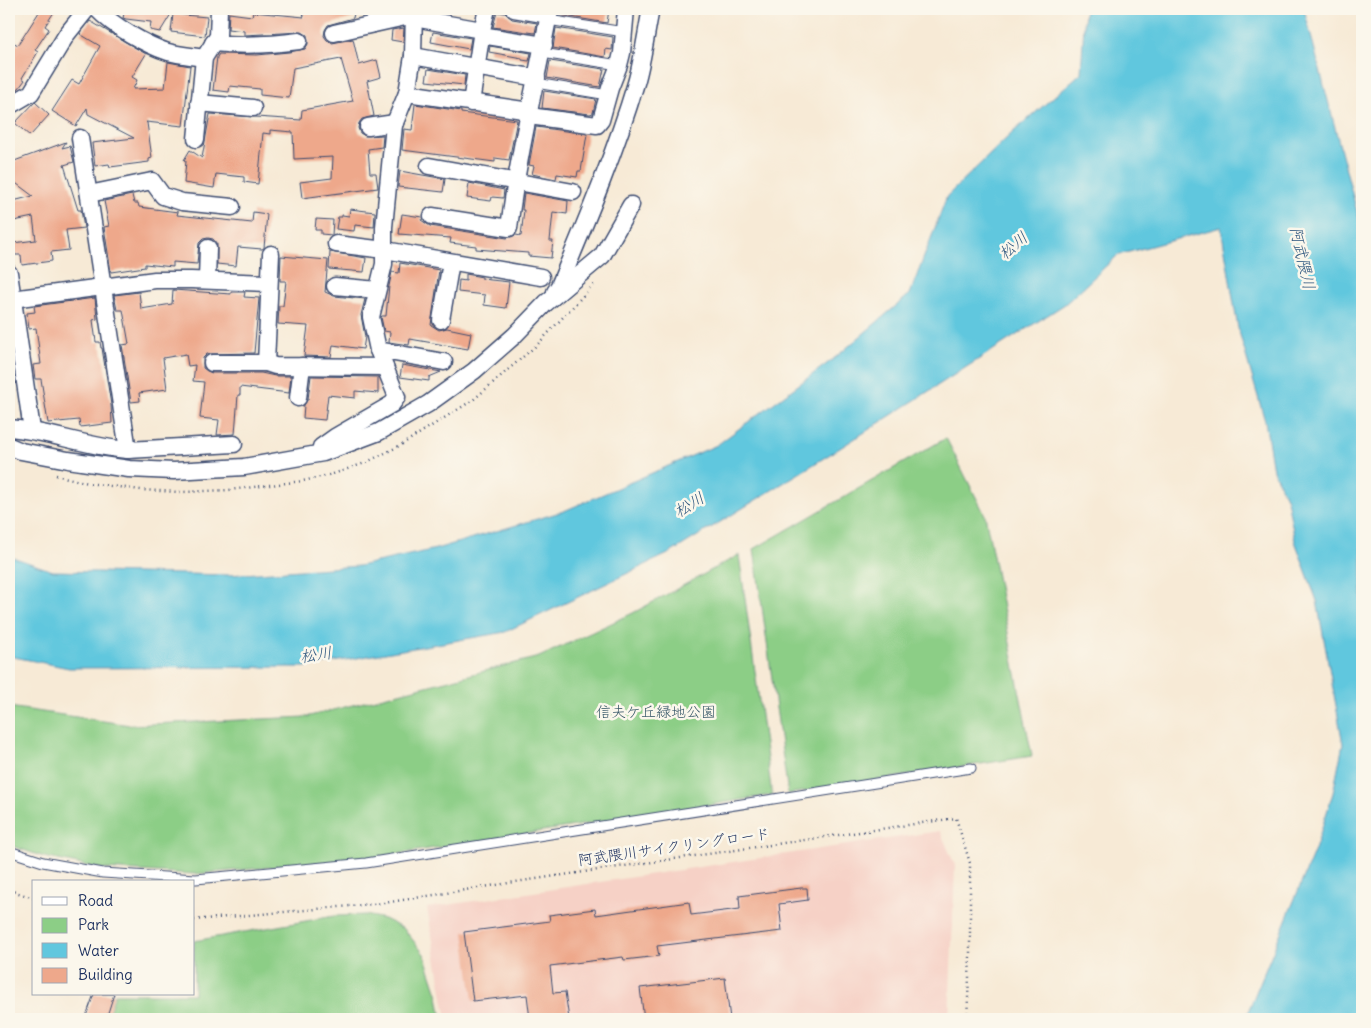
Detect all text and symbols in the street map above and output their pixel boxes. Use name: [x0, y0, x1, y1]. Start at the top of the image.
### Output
water label: 阿武隈川: [1286, 225, 1320, 291]
water label: 松川: [994, 227, 1032, 263]
water label: 松川: [670, 487, 708, 521]
water label: 松川: [299, 642, 333, 666]
park label: 信夫ケ丘緑地公園: [596, 702, 716, 721]
street label: 阿武隈川サイクリングロード: [577, 824, 771, 869]
legend: [32, 880, 195, 996]
text: Road: [78, 891, 113, 910]
text: Park: [78, 915, 109, 934]
text: Water: [78, 941, 119, 960]
text: Building: [78, 965, 133, 984]

